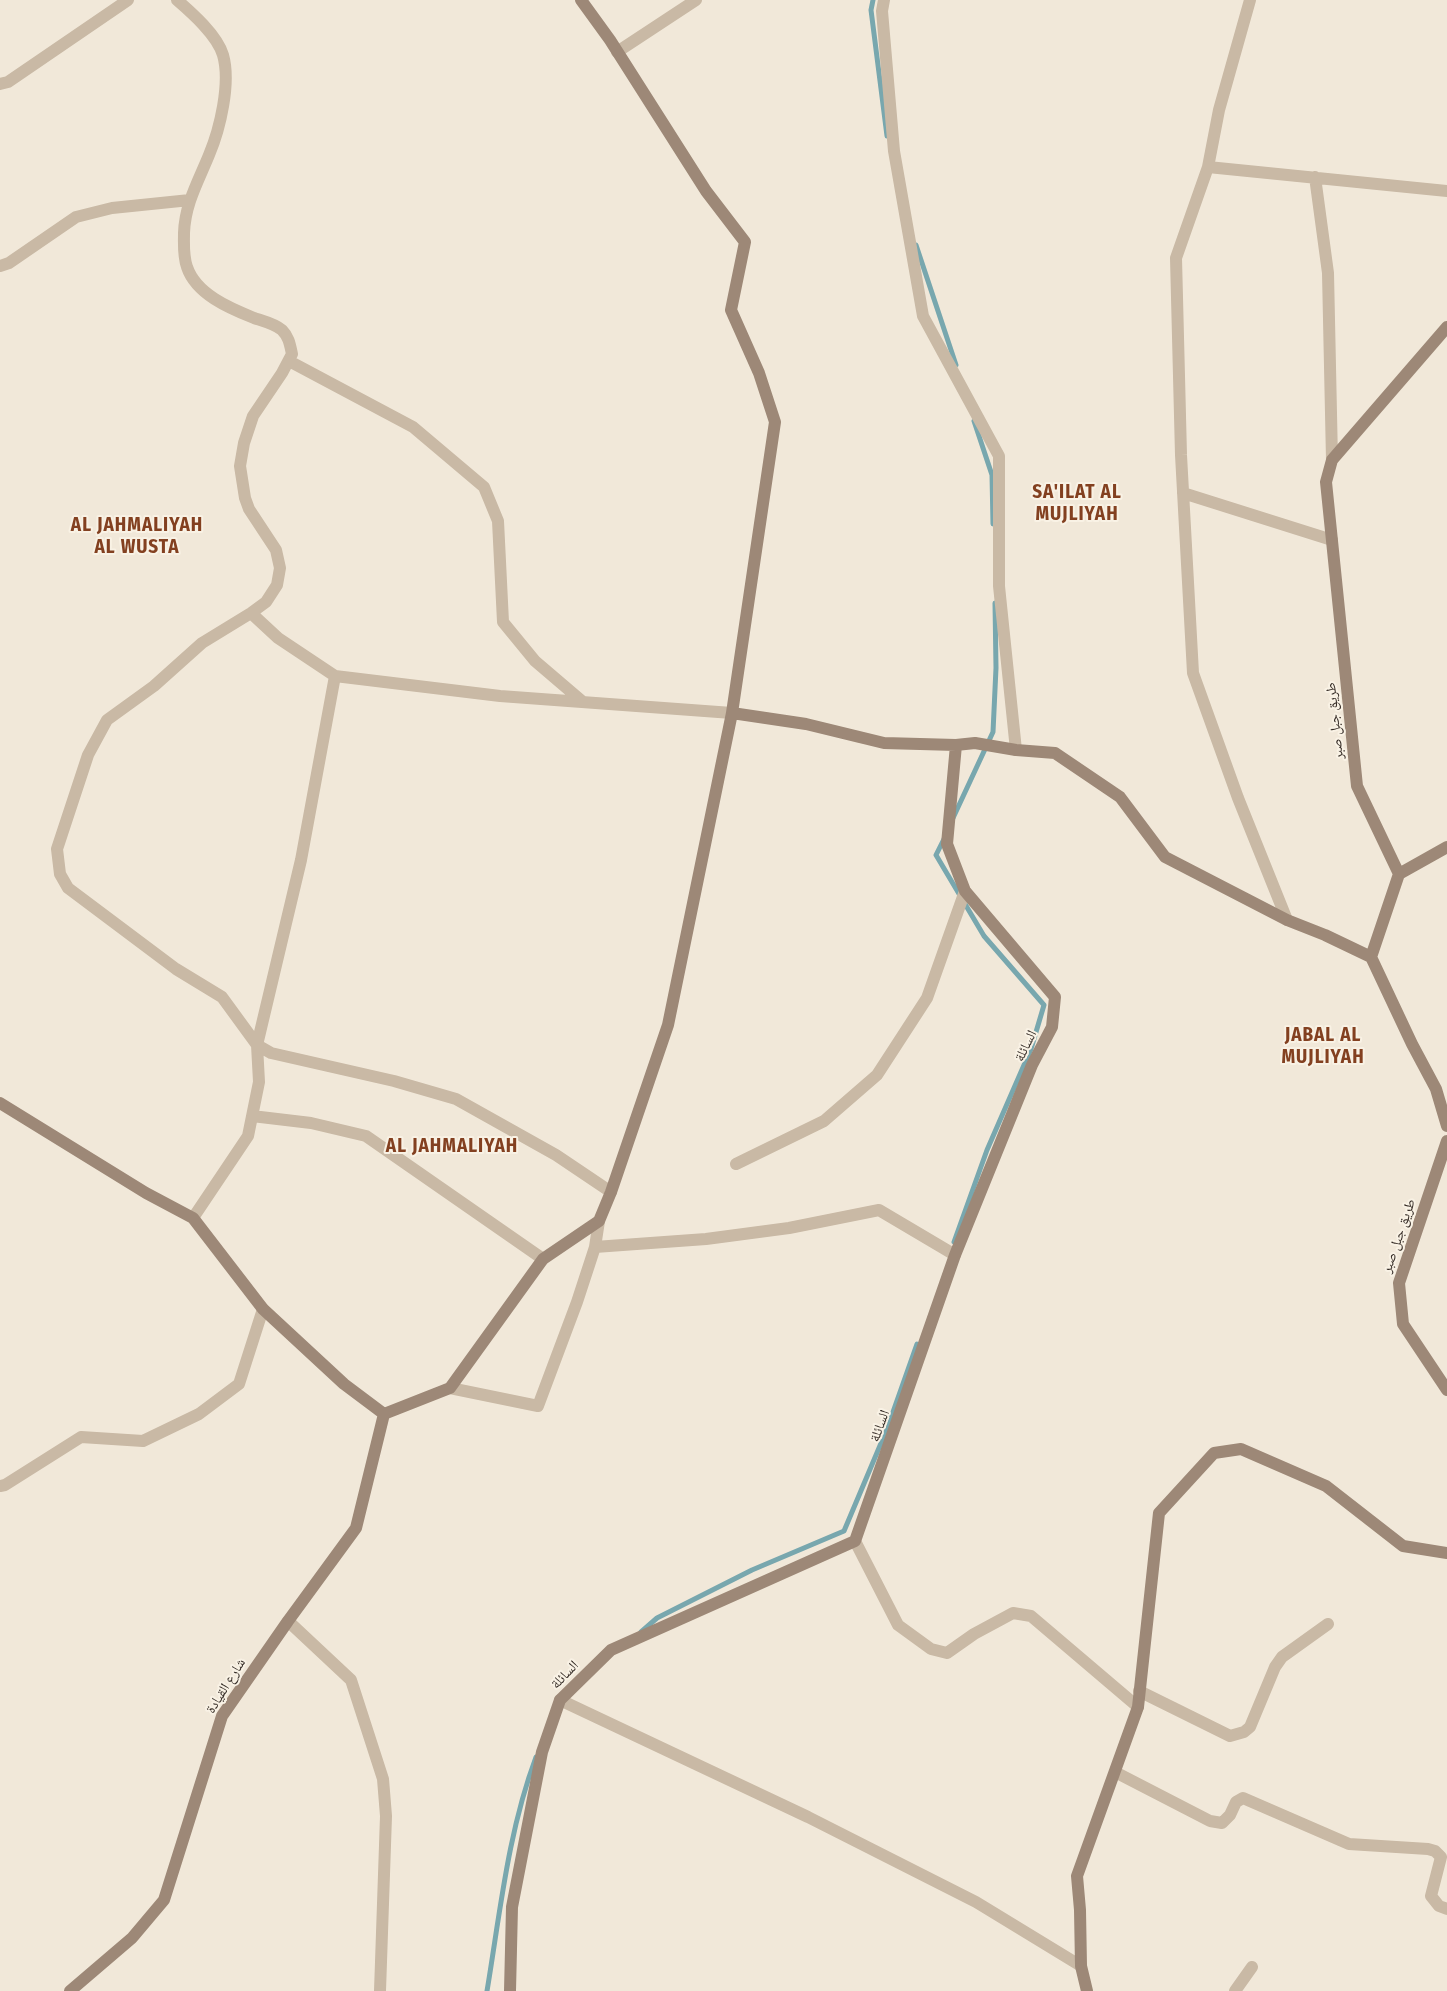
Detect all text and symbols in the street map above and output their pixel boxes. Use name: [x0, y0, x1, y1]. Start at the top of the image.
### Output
district label: SA'ILAT AL MUJLIYAH: [1031, 482, 1123, 526]
district label: AL JAHMALIYAH AL WUSTA: [69, 515, 205, 559]
street label: طريق جبل صبر: [1323, 682, 1347, 760]
district label: JABAL AL MUJLIYAH: [1280, 1025, 1366, 1069]
street label: السائلة: [1011, 1028, 1041, 1064]
district label: AL JAHMALIYAH: [384, 1136, 520, 1158]
street label: طريق جبل صبر: [1378, 1197, 1420, 1275]
street label: السائلة: [867, 1408, 893, 1444]
street label: شارع القيادة: [203, 1655, 249, 1717]
street label: السائلة: [548, 1657, 582, 1693]

